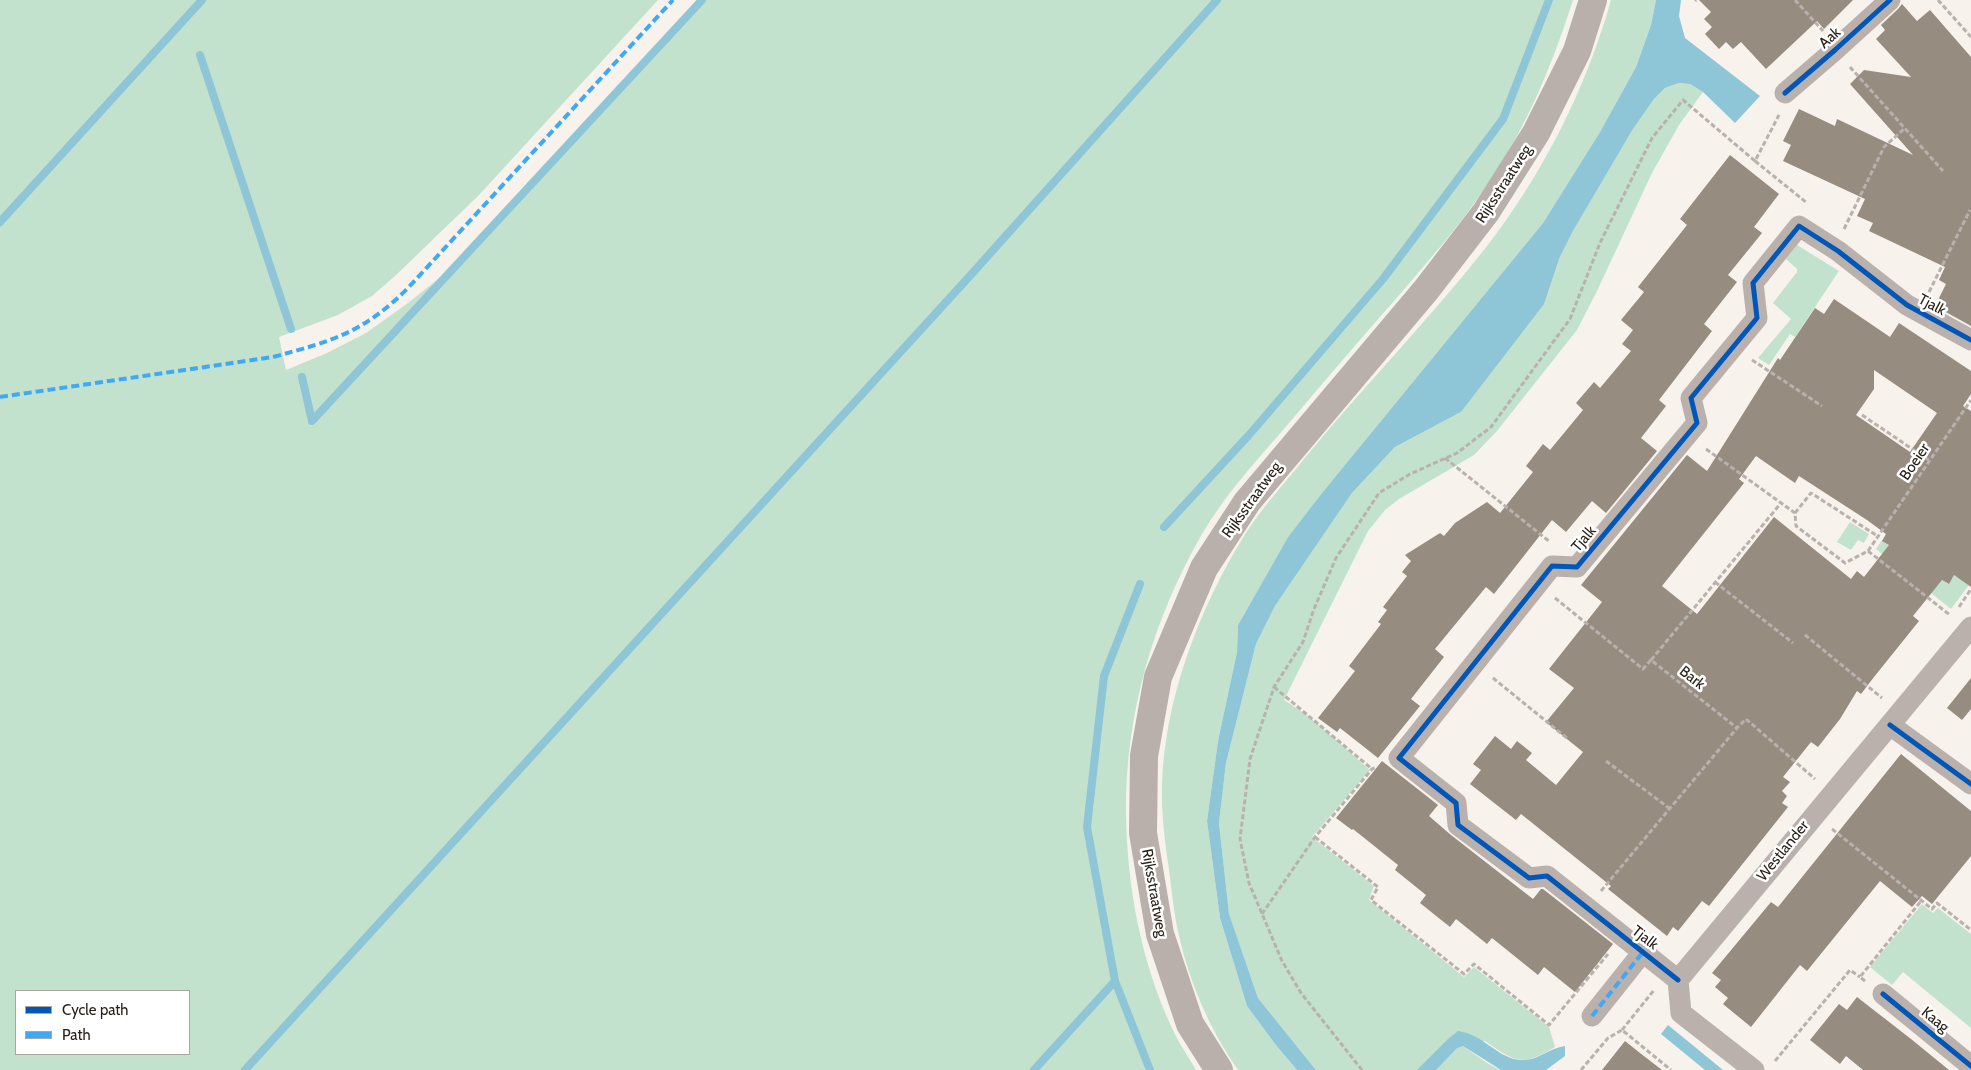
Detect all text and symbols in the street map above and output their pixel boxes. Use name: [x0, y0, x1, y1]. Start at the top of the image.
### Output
street label: Aak: [1815, 24, 1845, 52]
street label: Rijksstraatweg: [1472, 142, 1536, 226]
street label: Tjalk: [1915, 290, 1949, 320]
street label: Boeier: [1896, 440, 1934, 484]
street label: Rijksstraatweg: [1218, 459, 1286, 541]
street label: Tjalk: [1568, 522, 1600, 556]
street label: Bark: [1676, 662, 1708, 694]
street label: Westlander: [1753, 817, 1813, 885]
street label: Rijksstraatweg: [1137, 847, 1171, 939]
street label: Tjalk: [1628, 922, 1662, 954]
legend: [15, 990, 190, 1055]
text: Cycle path: [62, 1001, 128, 1019]
street label: Kaag: [1918, 1003, 1952, 1037]
text: Path: [62, 1026, 91, 1044]

